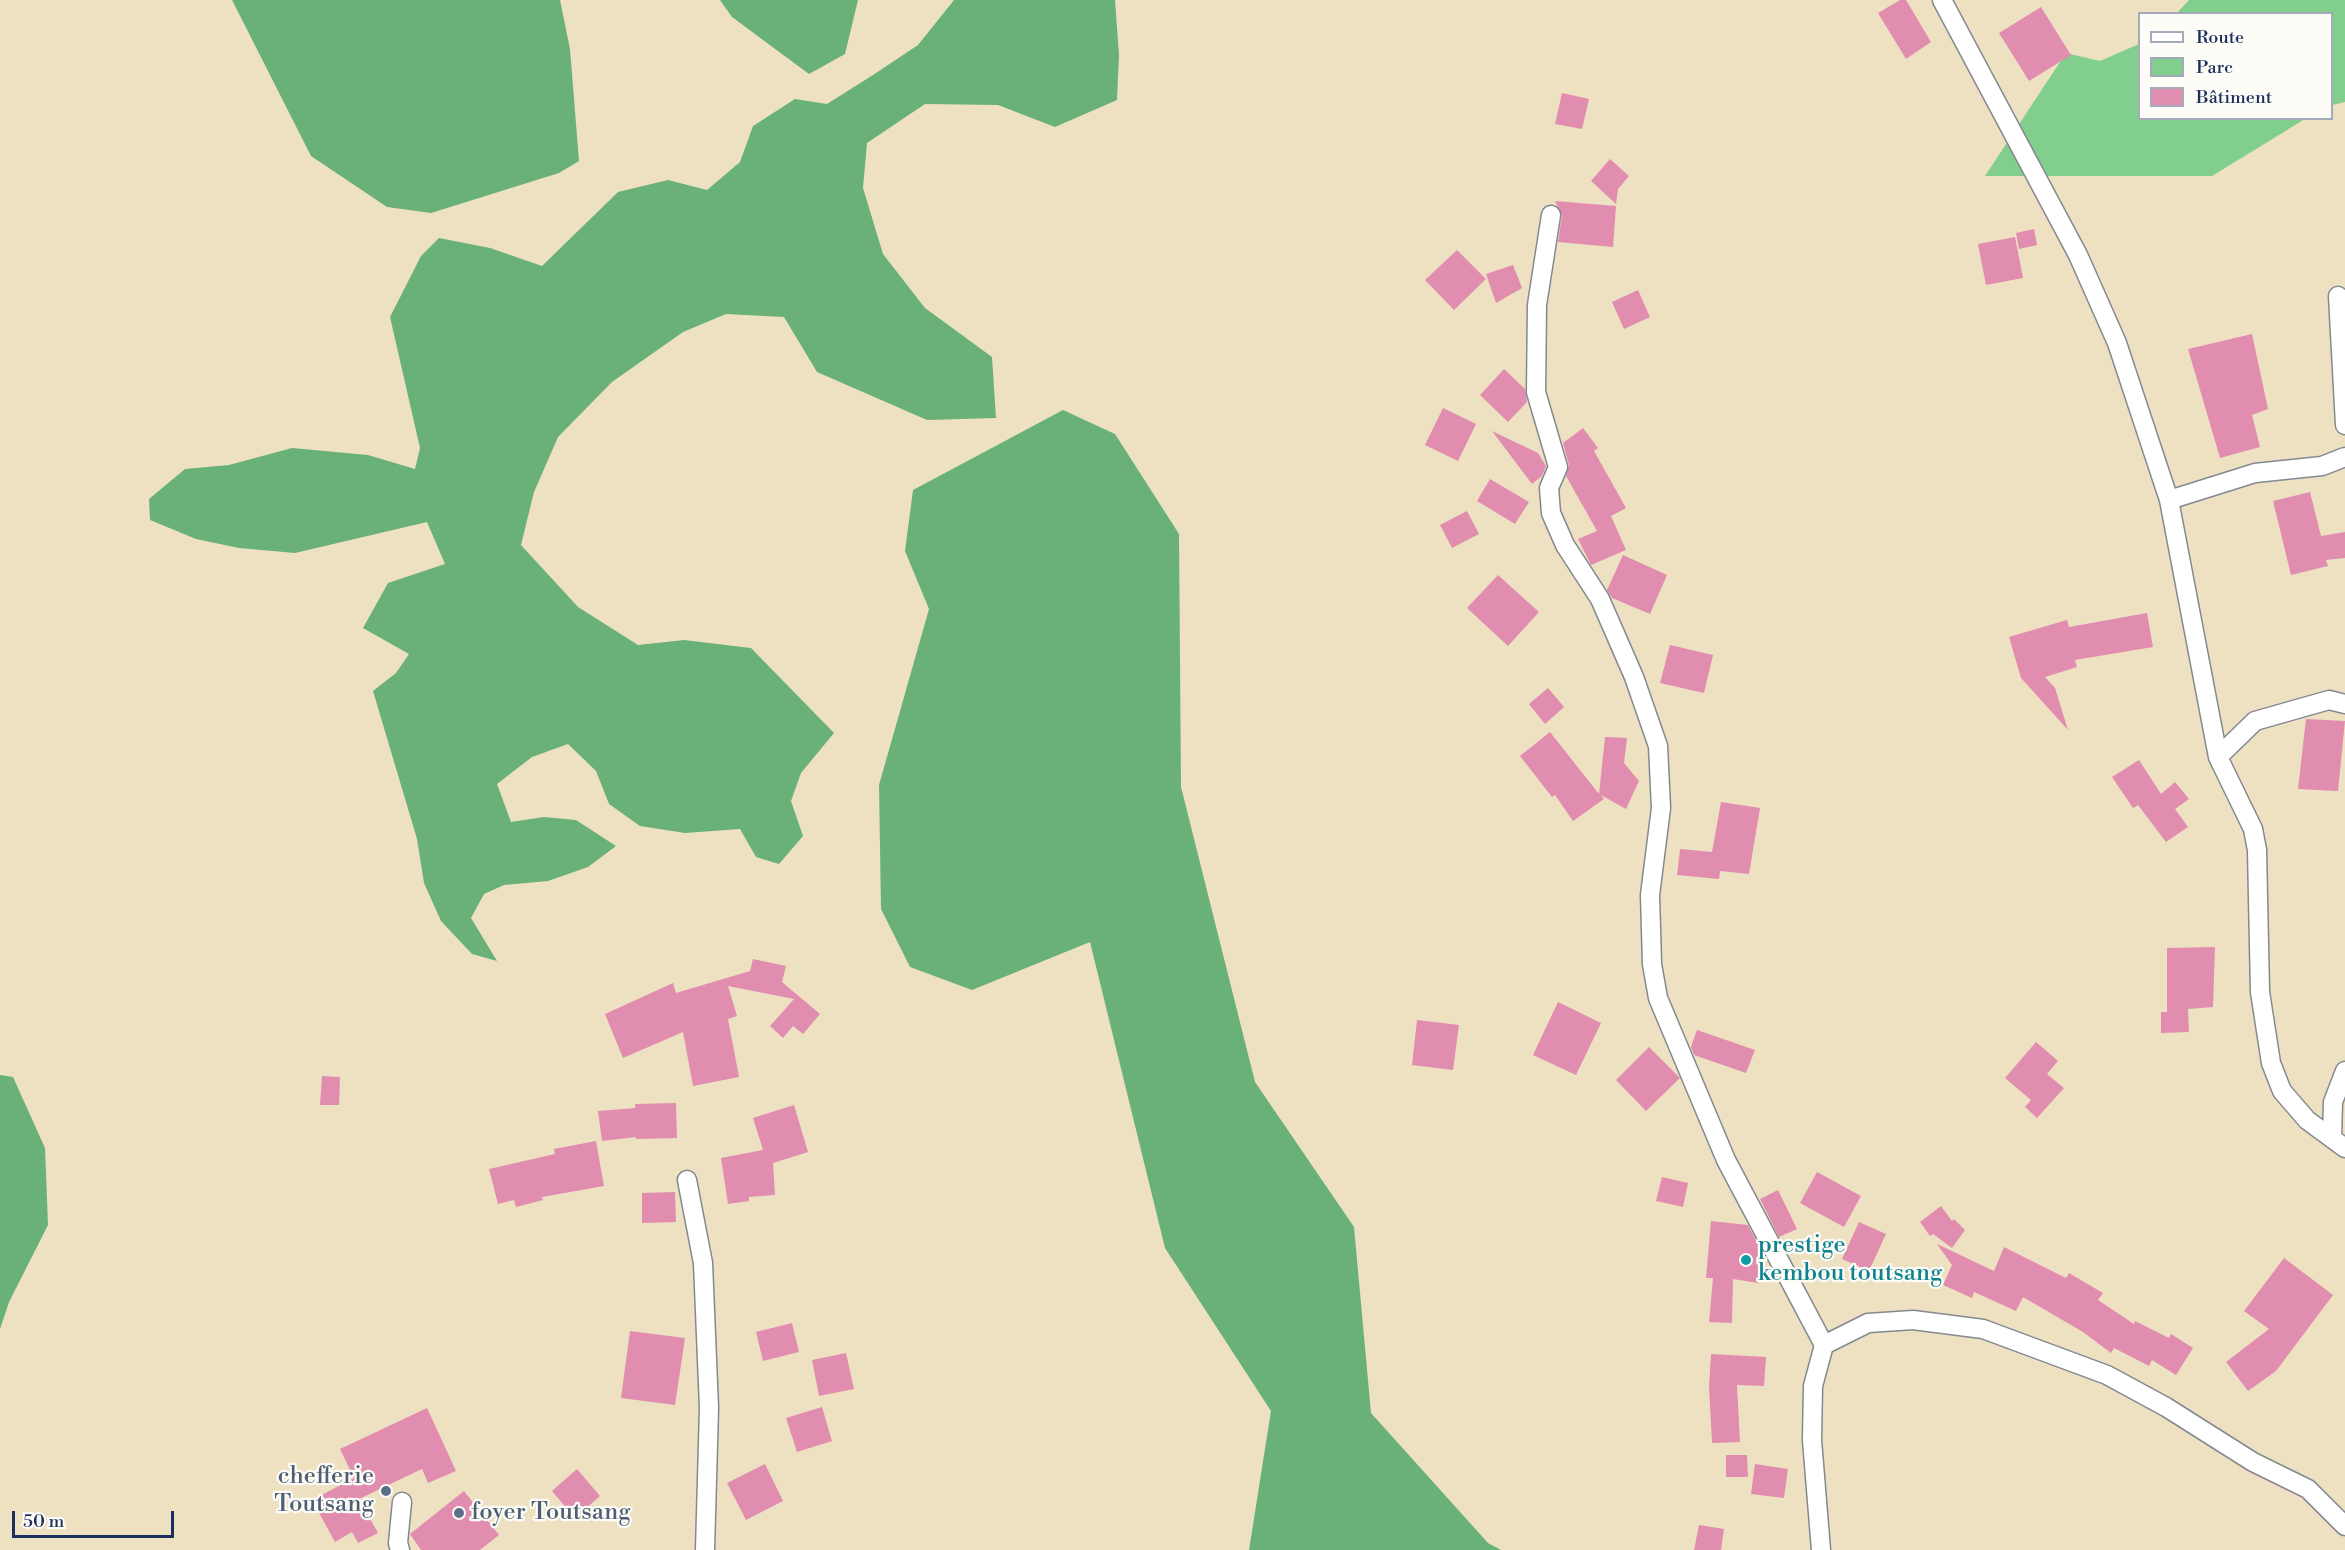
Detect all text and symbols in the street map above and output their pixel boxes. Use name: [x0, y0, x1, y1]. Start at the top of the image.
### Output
legend: [2138, 12, 2333, 120]
text: Route: [2196, 26, 2244, 49]
text: Parc: [2196, 56, 2233, 79]
text: Bâtiment: [2196, 86, 2272, 109]
place label: prestige kembou toutsang: [1758, 1232, 1943, 1288]
marker: prestige kembou toutsang: [1739, 1253, 1753, 1267]
place label: chefferie Toutsang: [274, 1463, 374, 1519]
marker: chefferie Toutsang: [379, 1484, 393, 1498]
scale bar: [15, 1499, 177, 1537]
place label: foyer Toutsang: [471, 1499, 631, 1527]
marker: foyer Toutsang: [452, 1506, 466, 1520]
text: 50 m: [23, 1510, 64, 1533]

